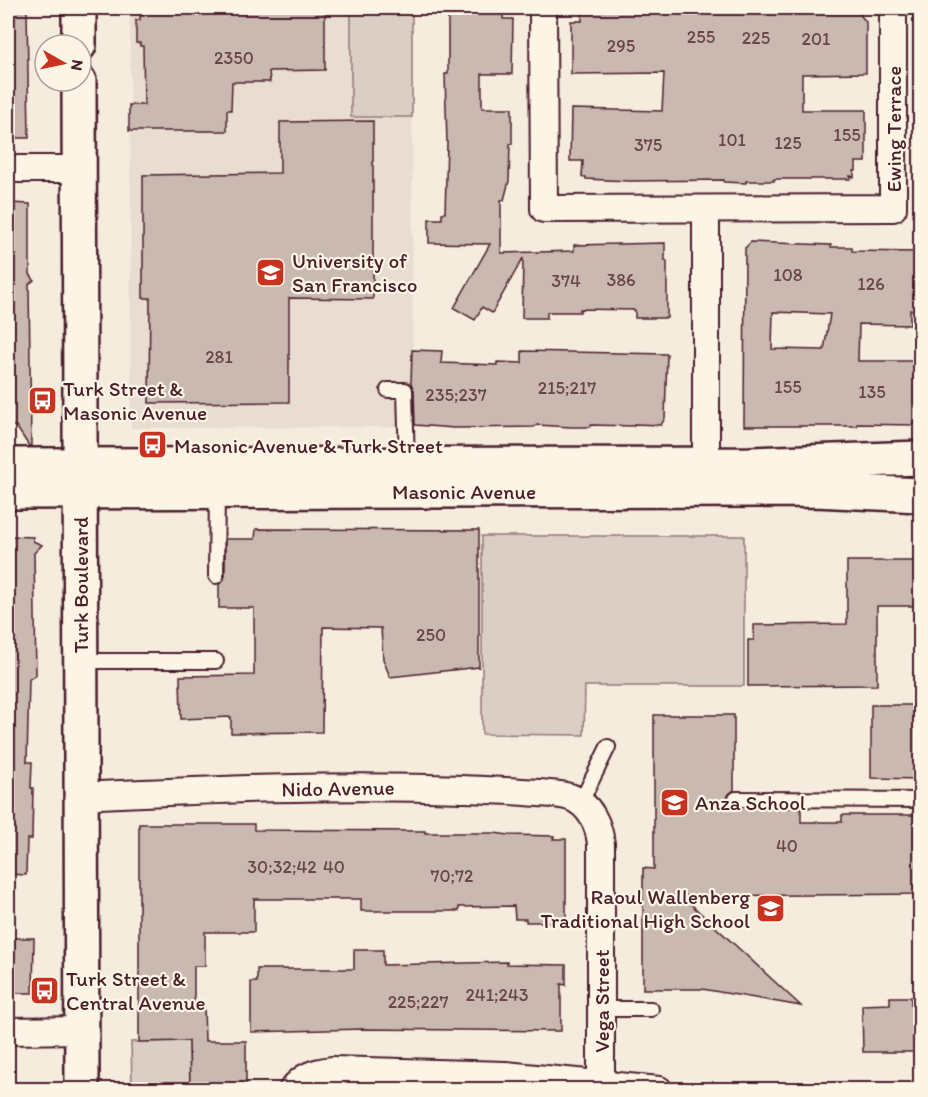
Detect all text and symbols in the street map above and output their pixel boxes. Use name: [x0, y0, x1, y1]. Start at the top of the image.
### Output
house number: 255: [687, 26, 715, 48]
house number: 225: [742, 27, 770, 49]
house number: 201: [802, 28, 830, 50]
north arrow: [33, 33, 93, 93]
house number: 295: [607, 35, 635, 57]
house number: 2350: [214, 47, 254, 69]
text: N: [67, 58, 88, 72]
street label: Ewing Terrace: [881, 66, 906, 192]
house number: 155: [833, 124, 861, 146]
house number: 101: [718, 129, 746, 151]
house number: 125: [774, 132, 802, 154]
house number: 375: [634, 134, 662, 156]
place label: University of San Francisco: [292, 248, 418, 297]
school or university icon: University of San Francisco: [255, 256, 287, 288]
house number: 108: [773, 264, 803, 286]
house number: 386: [606, 269, 636, 291]
house number: 374: [551, 270, 581, 292]
house number: 126: [857, 273, 885, 295]
house number: 281: [205, 346, 233, 368]
place label: Turk Street & Masonic Avenue: [63, 376, 207, 425]
house number: 155: [774, 376, 802, 398]
house number: 215;217: [538, 377, 596, 399]
house number: 135: [858, 381, 886, 403]
bus stop icon: Turk Street & Masonic Avenue: [26, 384, 58, 416]
house number: 235;237: [425, 384, 487, 406]
bus stop icon: Masonic Avenue & Turk Street: [137, 429, 169, 461]
place label: Masonic Avenue & Turk Street: [174, 433, 443, 458]
street label: Masonic Avenue: [392, 479, 536, 504]
street label: Turk Boulevard: [68, 516, 93, 653]
house number: 250: [416, 624, 446, 646]
street label: Nido Avenue: [281, 775, 395, 801]
school or university icon: Anza School: [658, 786, 690, 818]
place label: Anza School: [695, 790, 806, 815]
house number: 40: [776, 835, 798, 857]
house number: 30;32;42: [247, 856, 317, 878]
house number: 40: [323, 856, 345, 878]
house number: 70;72: [431, 865, 474, 887]
place label: Raoul Wallenberg Traditional High School: [540, 884, 750, 933]
school or university icon: Raoul Wallenberg Traditional High School: [755, 892, 787, 924]
street label: Vega Street: [589, 949, 614, 1053]
place label: Turk Street & Central Avenue: [66, 966, 205, 1015]
bus stop icon: Turk Street & Central Avenue: [29, 974, 61, 1006]
house number: 241;243: [465, 984, 529, 1006]
house number: 225;227: [388, 991, 448, 1013]

